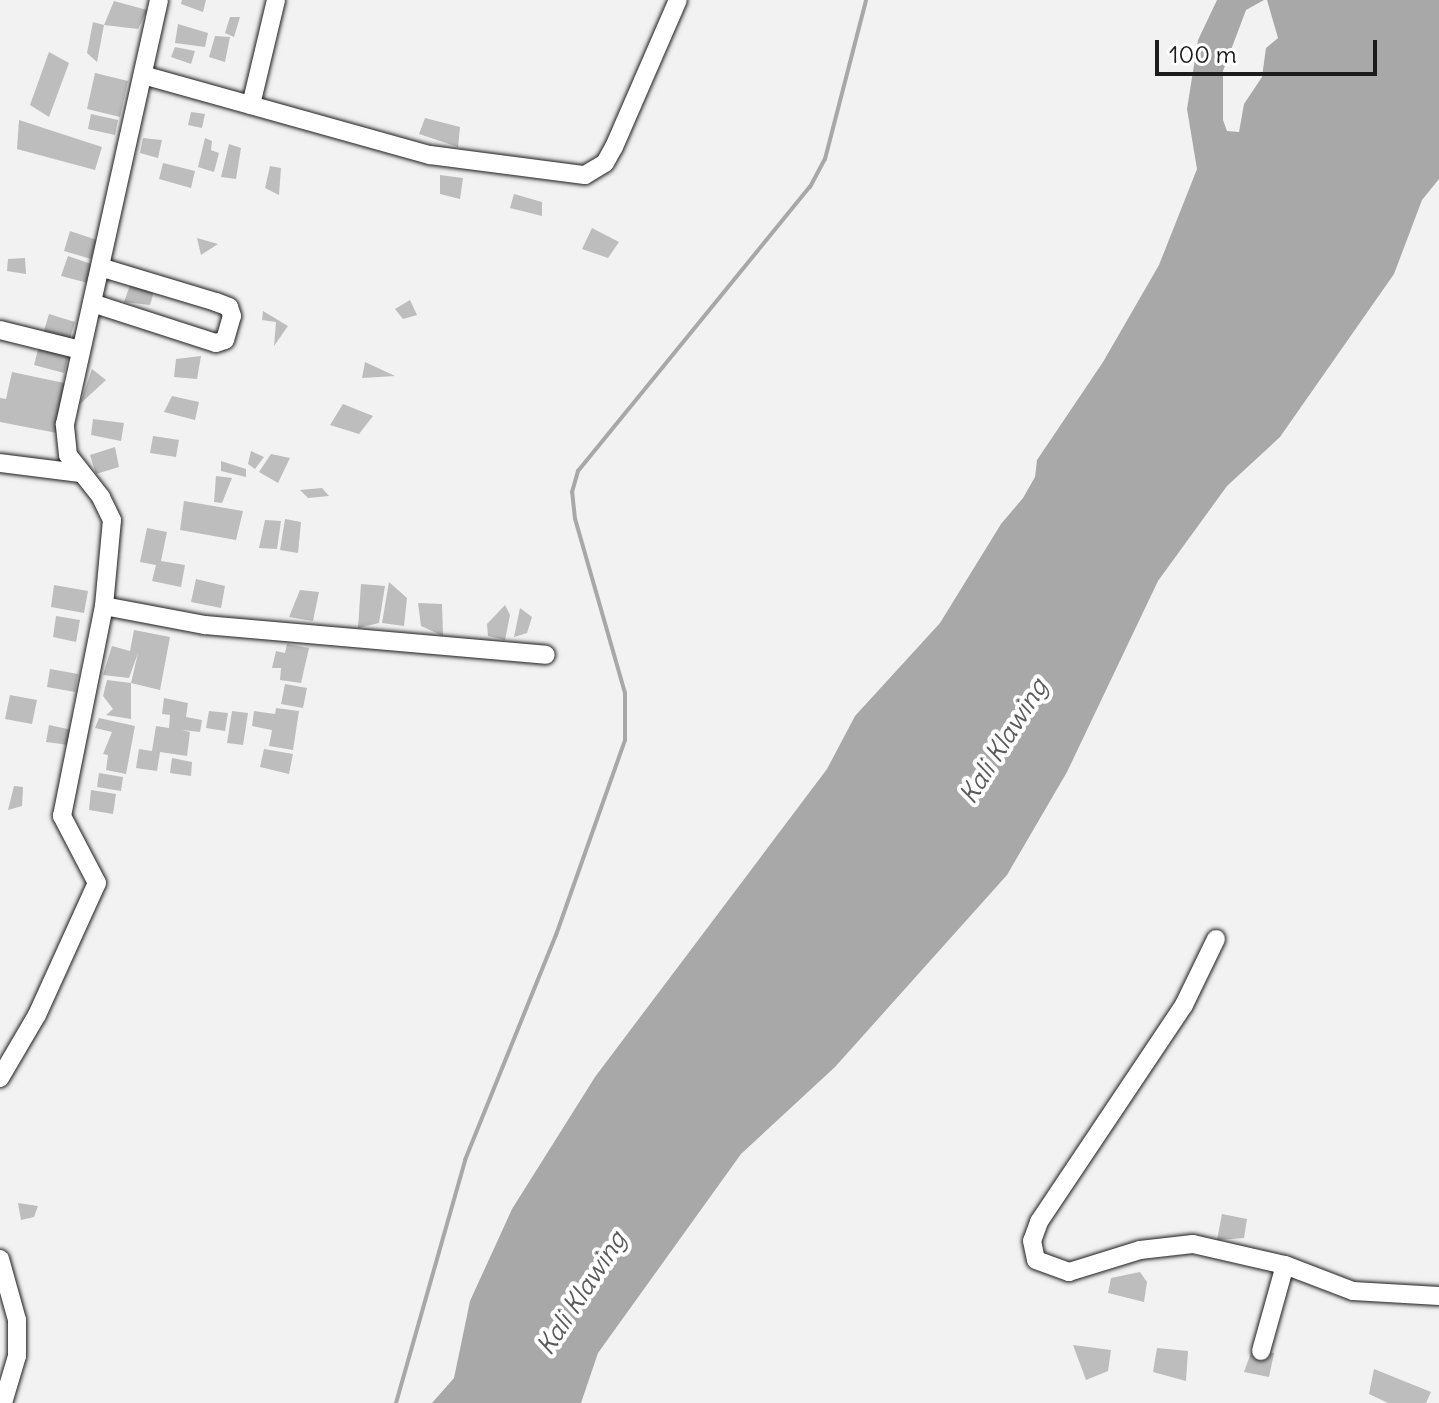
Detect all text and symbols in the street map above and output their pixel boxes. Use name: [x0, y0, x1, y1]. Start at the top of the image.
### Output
scale bar: [1159, 24, 1381, 74]
text: 100 m: [1169, 39, 1237, 69]
water label: Kali Klawing: [952, 673, 1054, 809]
water label: Kali Klawing: [529, 1225, 633, 1361]

